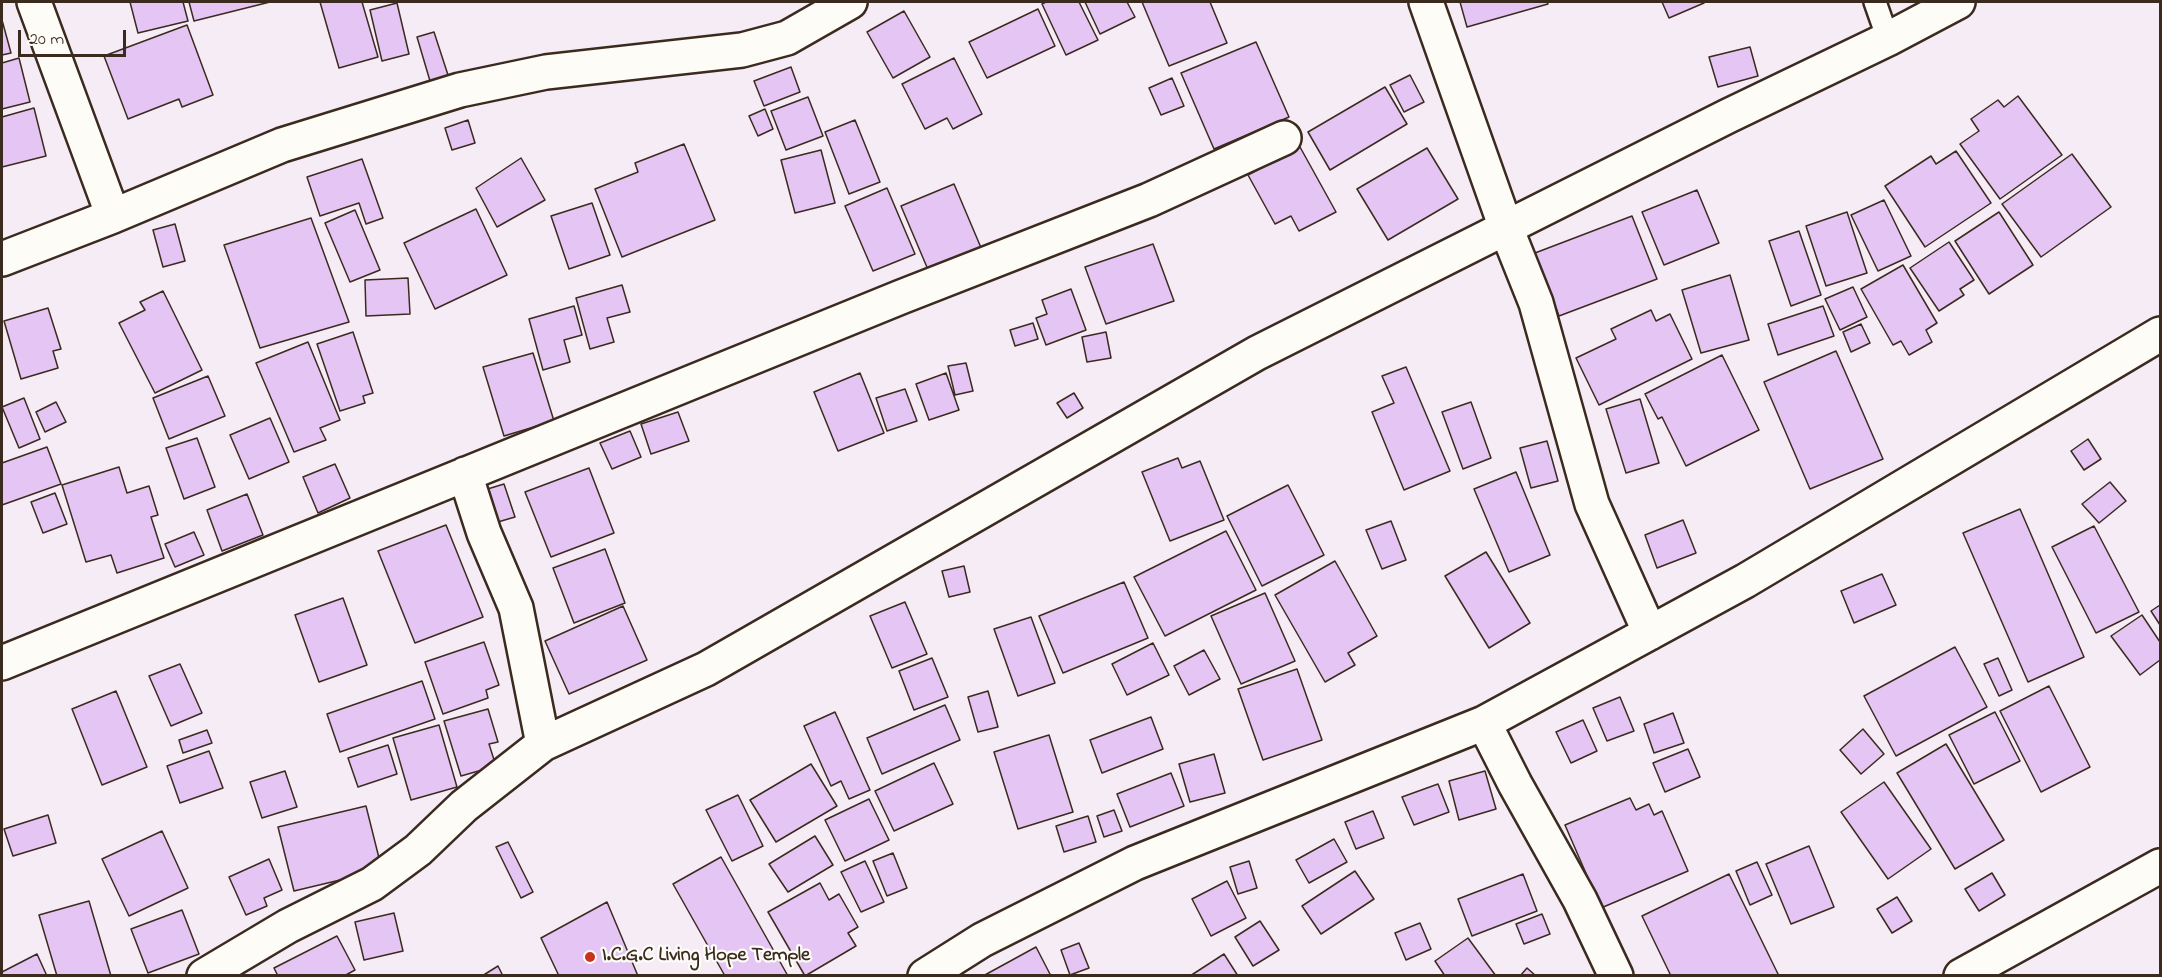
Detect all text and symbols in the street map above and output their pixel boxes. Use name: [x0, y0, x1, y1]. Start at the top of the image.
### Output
scale bar: [21, 18, 129, 56]
text: 20 m: [29, 27, 64, 53]
place label: I.C.G.C Living Hope Temple: [602, 945, 810, 969]
marker: I.C.G.C Living Hope Temple: [583, 950, 597, 964]

